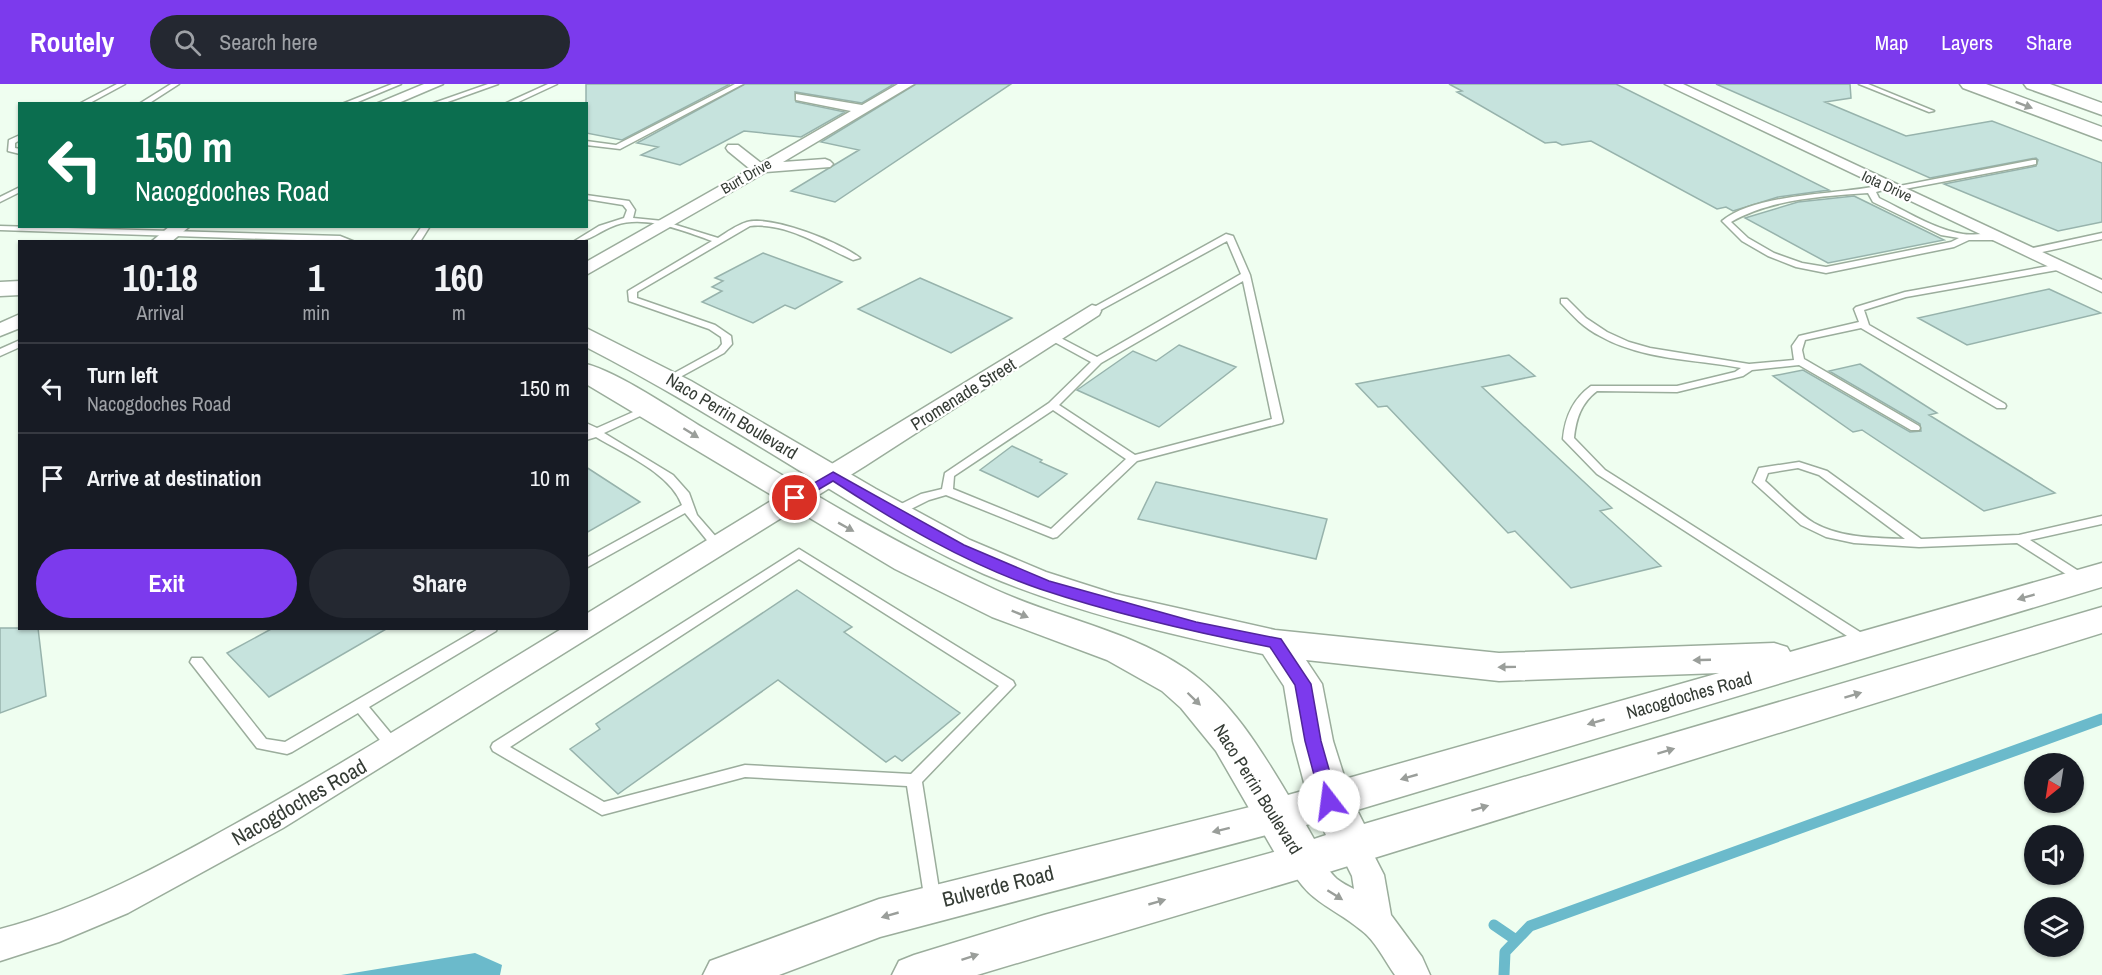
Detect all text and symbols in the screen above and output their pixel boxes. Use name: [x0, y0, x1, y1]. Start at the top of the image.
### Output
search box: [150, 15, 570, 69]
text: Routely: [30, 23, 114, 61]
icon: search: [171, 26, 204, 59]
text: Search here: [219, 27, 317, 57]
text: Map: [1875, 28, 1908, 57]
text: Layers: [1941, 28, 1993, 57]
text: Share: [2026, 28, 2072, 57]
one-way arrow: [2015, 100, 2033, 110]
text: 150 m: [135, 119, 233, 175]
icon: left: [36, 126, 114, 204]
street label: Burt Drive: [717, 153, 775, 199]
street label: Iota Drive: [1858, 165, 1916, 207]
text: Nacogdoches Road: [135, 173, 329, 209]
text: 10:18: [122, 254, 198, 302]
text: 1: [308, 254, 324, 302]
text: 160: [434, 254, 484, 302]
text: Arrival: [137, 299, 184, 326]
text: min: [302, 299, 330, 326]
text: m: [452, 299, 466, 326]
street label: Promenade Street: [906, 352, 1020, 436]
text: Turn left: [87, 360, 158, 390]
street label: Naco Perrin Boulevard: [662, 367, 802, 465]
icon: left: [36, 372, 69, 405]
text: 150 m: [520, 373, 570, 403]
text: Nacogdoches Road: [87, 390, 231, 417]
one-way arrow: [683, 428, 699, 439]
icon: arrive: [36, 462, 69, 495]
text: Arrive at destination: [87, 463, 261, 493]
text: 10 m: [530, 463, 570, 493]
pin: [769, 472, 820, 523]
icon: arrive: [778, 481, 811, 514]
one-way arrow: [838, 522, 855, 532]
button: Exit: [36, 549, 297, 618]
button: Share: [309, 549, 570, 618]
one-way arrow: [2016, 593, 2034, 602]
one-way arrow: [1012, 609, 1030, 619]
one-way arrow: [1693, 655, 1712, 664]
one-way arrow: [1498, 662, 1517, 672]
street label: Nacogdoches Road: [1623, 665, 1755, 725]
one-way arrow: [1844, 690, 1862, 699]
one-way arrow: [1186, 691, 1200, 705]
one-way arrow: [1587, 718, 1605, 727]
street label: Naco Perrin Boulevard: [1208, 719, 1308, 859]
one-way arrow: [1657, 746, 1675, 755]
street label: Nacogdoches Road: [226, 752, 372, 852]
north arrow: [2024, 753, 2084, 813]
map controls: [2024, 753, 2084, 957]
position arrow: [1297, 769, 1361, 833]
one-way arrow: [1400, 773, 1418, 783]
one-way arrow: [1471, 803, 1489, 812]
button: sound: [2024, 825, 2084, 885]
one-way arrow: [1212, 826, 1230, 836]
street label: Bulverde Road: [939, 858, 1057, 914]
one-way arrow: [1327, 889, 1343, 900]
one-way arrow: [1148, 897, 1166, 906]
button: layers: [2024, 897, 2084, 957]
one-way arrow: [880, 911, 899, 921]
one-way arrow: [961, 952, 979, 961]

